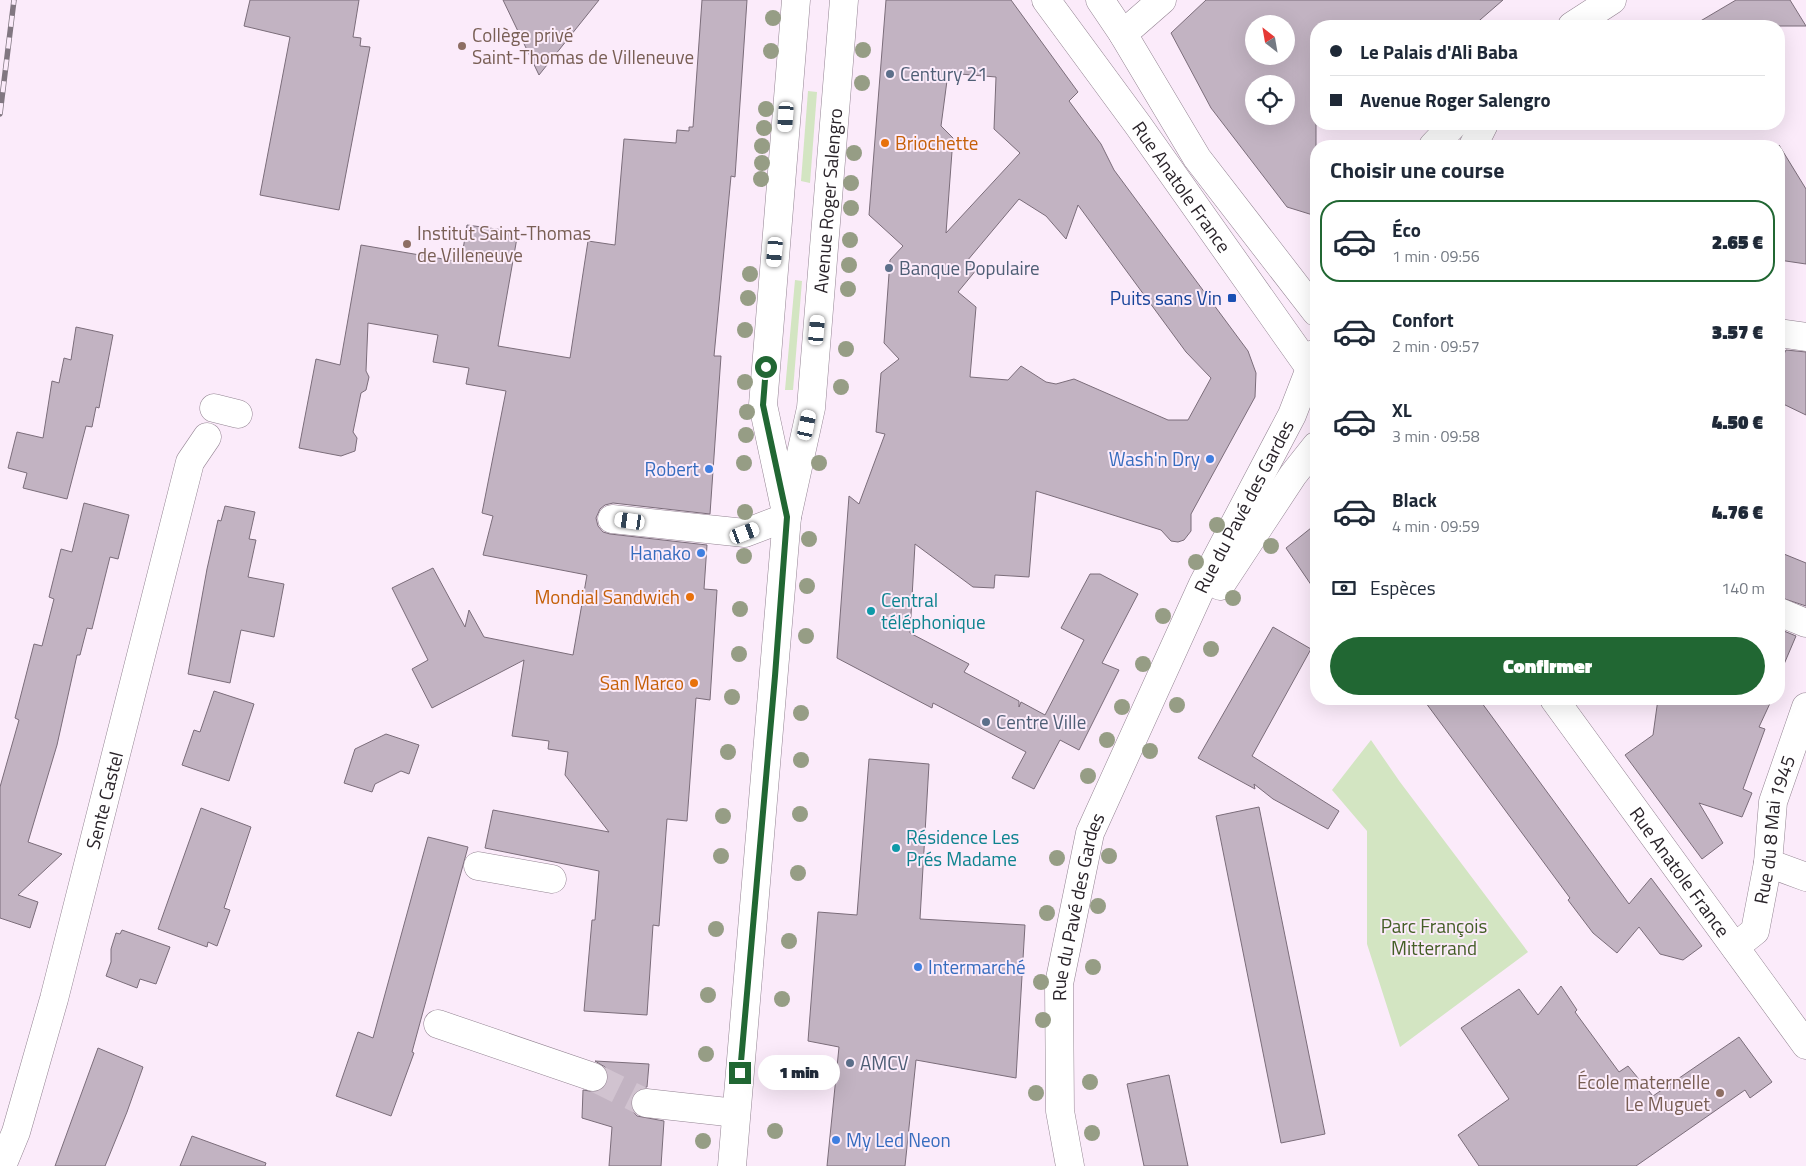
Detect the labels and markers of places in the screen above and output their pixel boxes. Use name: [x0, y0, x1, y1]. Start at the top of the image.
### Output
place label: Collège privé Saint-Thomas de Villeneuve: [472, 20, 694, 71]
marker: Collège privé Saint-Thomas de Villeneuve: [456, 40, 468, 52]
place label: Century 21: [900, 59, 988, 88]
marker: Century 21: [884, 68, 896, 80]
place label: Briochette: [895, 128, 978, 157]
marker: Briochette: [879, 137, 891, 149]
place label: Institut Saint-Thomas de Villeneuve: [417, 218, 591, 269]
marker: Institut Saint-Thomas de Villeneuve: [401, 238, 413, 250]
place label: Banque Populaire: [899, 253, 1040, 282]
marker: Banque Populaire: [883, 262, 895, 274]
place label: Puits sans Vin: [1110, 283, 1222, 312]
marker: Puits sans Vin: [1226, 292, 1238, 304]
place label: Wash'n Dry: [1109, 444, 1200, 473]
marker: Wash'n Dry: [1204, 453, 1216, 465]
place label: Robert: [645, 454, 699, 483]
marker: Robert: [703, 463, 715, 475]
place label: Hanako: [630, 538, 691, 567]
marker: Hanako: [695, 547, 707, 559]
place label: Mondial Sandwich: [534, 582, 680, 611]
place label: Central téléphonique: [881, 585, 986, 636]
marker: Mondial Sandwich: [684, 591, 696, 603]
marker: Central téléphonique: [865, 605, 877, 617]
place label: San Marco: [600, 668, 684, 697]
marker: San Marco: [688, 677, 700, 689]
place label: Centre Ville: [996, 707, 1086, 736]
marker: Centre Ville: [980, 716, 992, 728]
place label: Résidence Les Prés Madame: [906, 822, 1020, 873]
marker: Résidence Les Prés Madame: [890, 842, 902, 854]
place label: Intermarché: [928, 952, 1026, 981]
marker: Intermarché: [912, 961, 924, 973]
place label: AMCV: [860, 1048, 909, 1077]
marker: AMCV: [844, 1057, 856, 1069]
place label: École maternelle Le Muguet: [1577, 1067, 1710, 1118]
marker: École maternelle Le Muguet: [1714, 1087, 1726, 1099]
place label: My Led Neon: [846, 1125, 951, 1154]
marker: My Led Neon: [830, 1134, 842, 1146]

